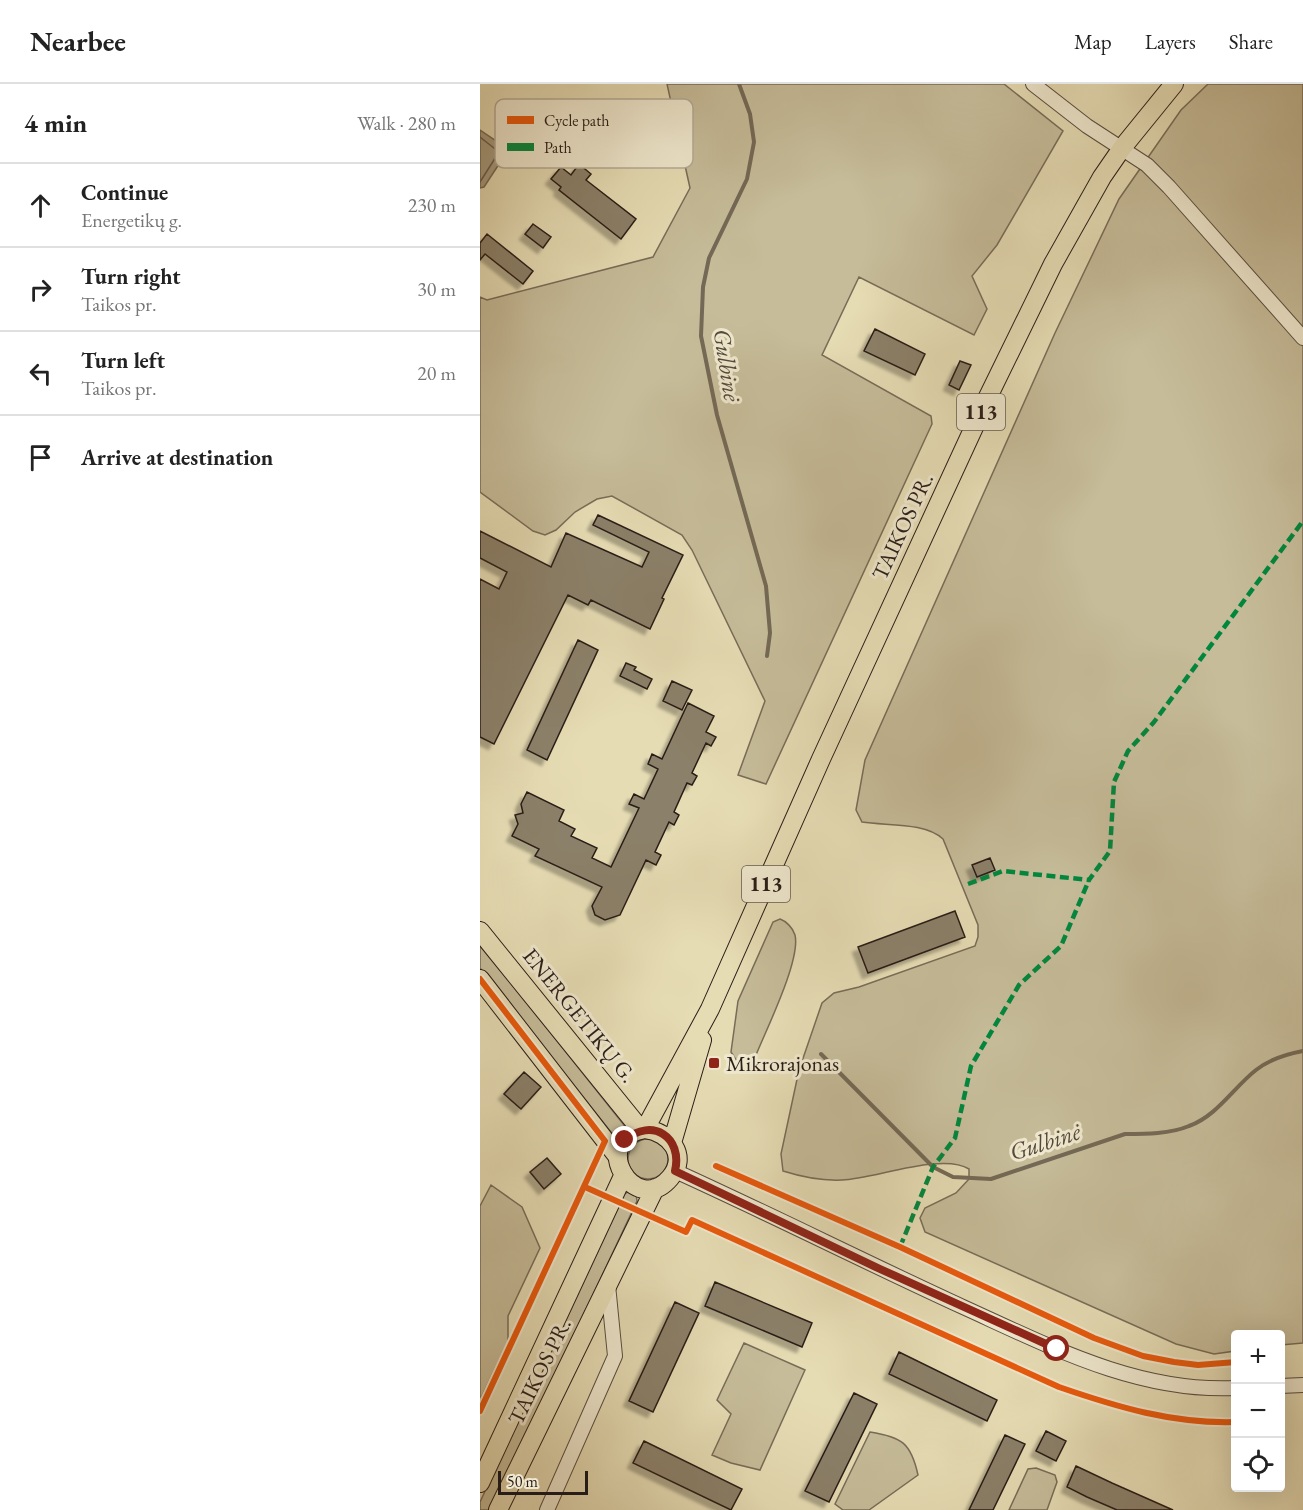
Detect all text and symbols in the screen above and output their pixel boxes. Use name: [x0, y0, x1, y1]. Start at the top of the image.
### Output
text: Nearbee: [30, 23, 126, 59]
text: Map: [1074, 28, 1112, 55]
text: Layers: [1145, 28, 1196, 55]
text: Share: [1229, 28, 1273, 55]
legend: [495, 99, 693, 168]
text: 4 min: [24, 106, 87, 140]
text: Walk · 280 m: [357, 110, 456, 136]
text: Cycle path: [544, 110, 609, 131]
text: Path: [544, 137, 572, 158]
text: Continue: [81, 178, 168, 207]
icon: ahead: [24, 189, 57, 222]
text: 230 m: [408, 192, 456, 218]
text: Energetikų g.: [81, 207, 182, 233]
text: Turn right: [81, 262, 180, 291]
icon: right: [24, 273, 57, 306]
text: 30 m: [417, 276, 456, 302]
text: Taikos pr.: [81, 291, 157, 317]
water label: Gulbinė: [706, 326, 749, 404]
text: Turn left: [81, 346, 165, 375]
icon: left: [24, 357, 57, 390]
text: 20 m: [417, 360, 456, 386]
text: Taikos pr.: [81, 375, 157, 401]
road number: 113: [957, 394, 1005, 430]
icon: arrive: [24, 441, 57, 474]
text: Arrive at destination: [81, 443, 273, 472]
street label: TAIKOS PR.: [865, 468, 940, 584]
road number: 113: [742, 866, 790, 902]
street label: ENERGETIKŲ G.: [516, 942, 643, 1089]
place label: Mikrorajonas: [726, 1049, 839, 1078]
marker: Mikrorajonas: [707, 1056, 721, 1070]
water label: Gulbinė: [1005, 1115, 1085, 1168]
route end: [611, 1126, 637, 1152]
street label: TAIKOS PR.: [501, 1313, 578, 1429]
map controls: [1231, 1330, 1285, 1492]
button: +: [1231, 1330, 1285, 1384]
route start: [1043, 1335, 1069, 1361]
button: −: [1231, 1384, 1285, 1438]
button: locate: [1231, 1438, 1285, 1492]
scale bar: [498, 1468, 588, 1496]
text: 50 m: [507, 1471, 538, 1492]

